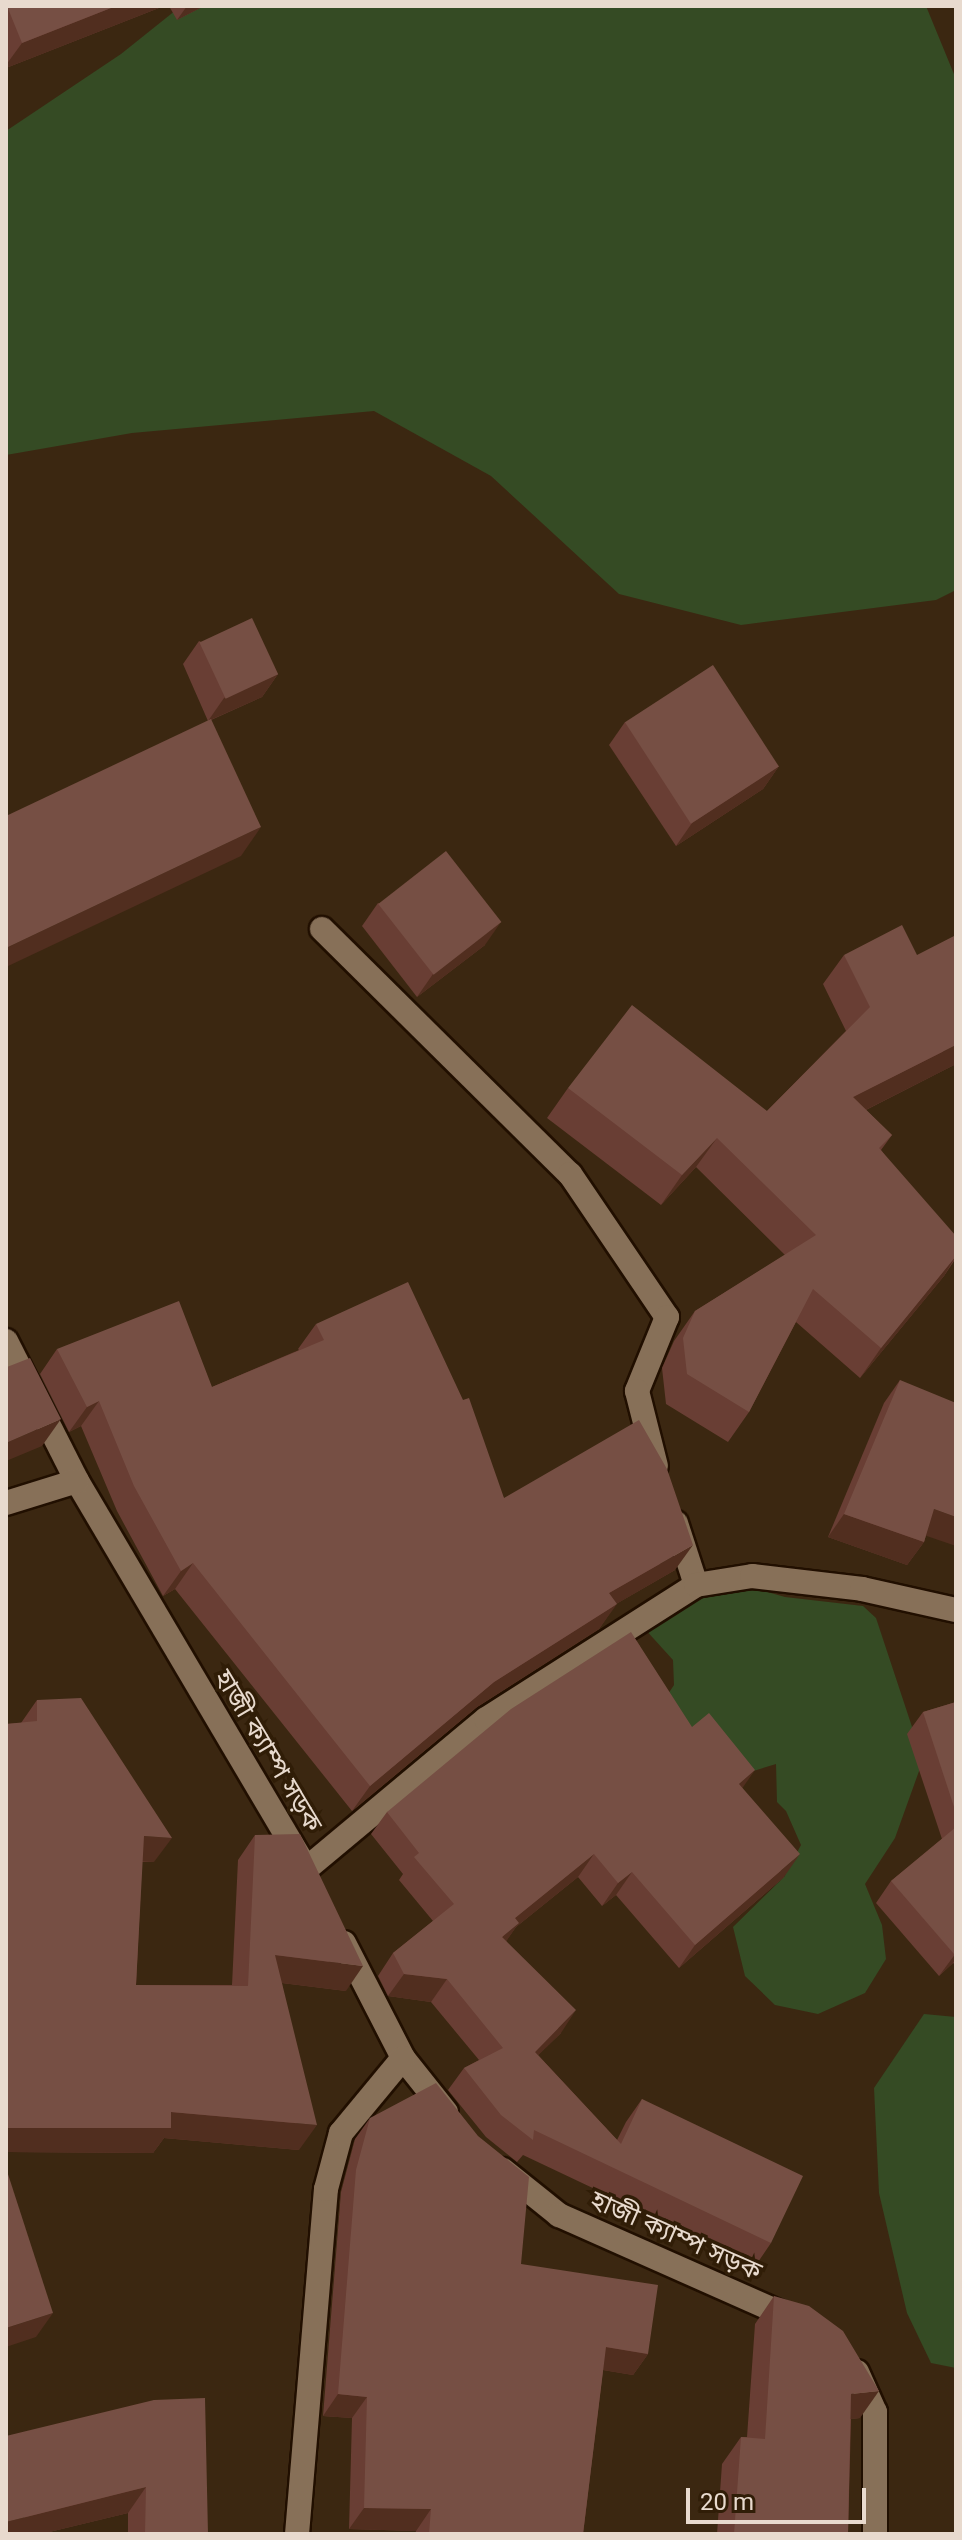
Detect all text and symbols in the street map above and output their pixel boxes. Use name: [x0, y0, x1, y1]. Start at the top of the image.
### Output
street label: হাজী ক্যাম্প সড়ক: [207, 1664, 329, 1838]
street label: হাজী ক্যাম্প সড়ক: [586, 2184, 766, 2288]
scale bar: [690, 2472, 870, 2522]
text: 20 m: [700, 2488, 754, 2516]

